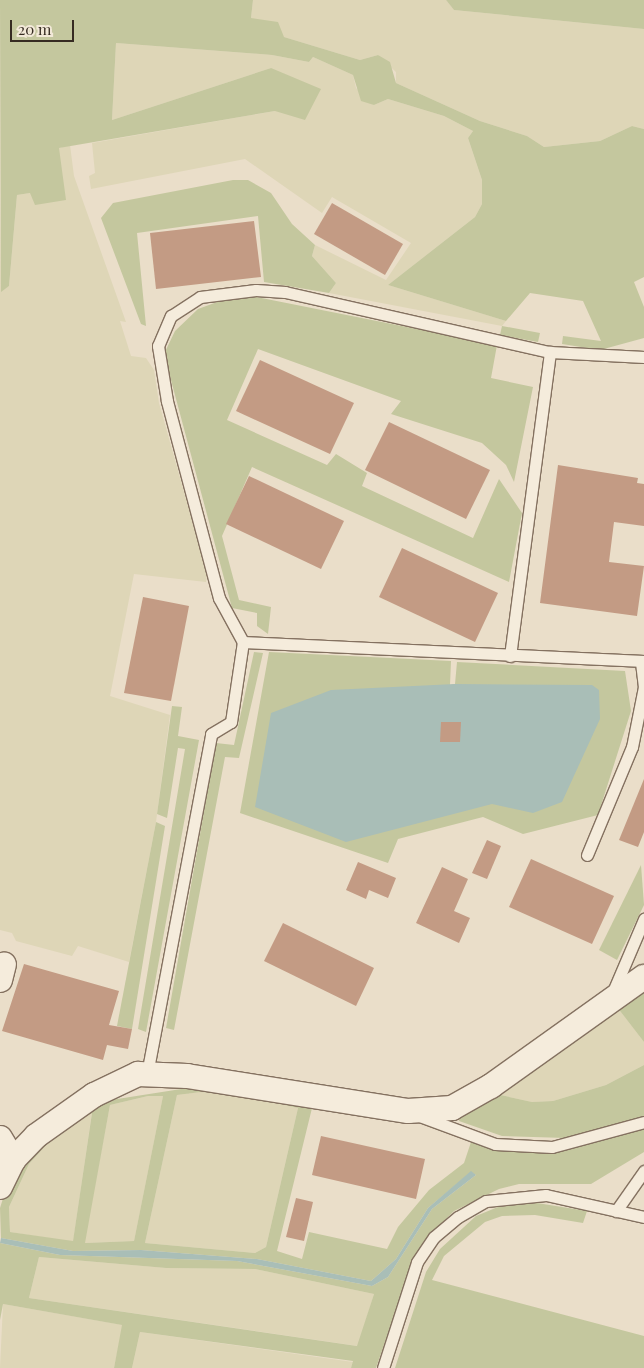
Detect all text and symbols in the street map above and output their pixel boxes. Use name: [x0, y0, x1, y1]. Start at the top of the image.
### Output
scale bar: [12, 10, 76, 42]
text: 20 m: [18, 19, 51, 39]

